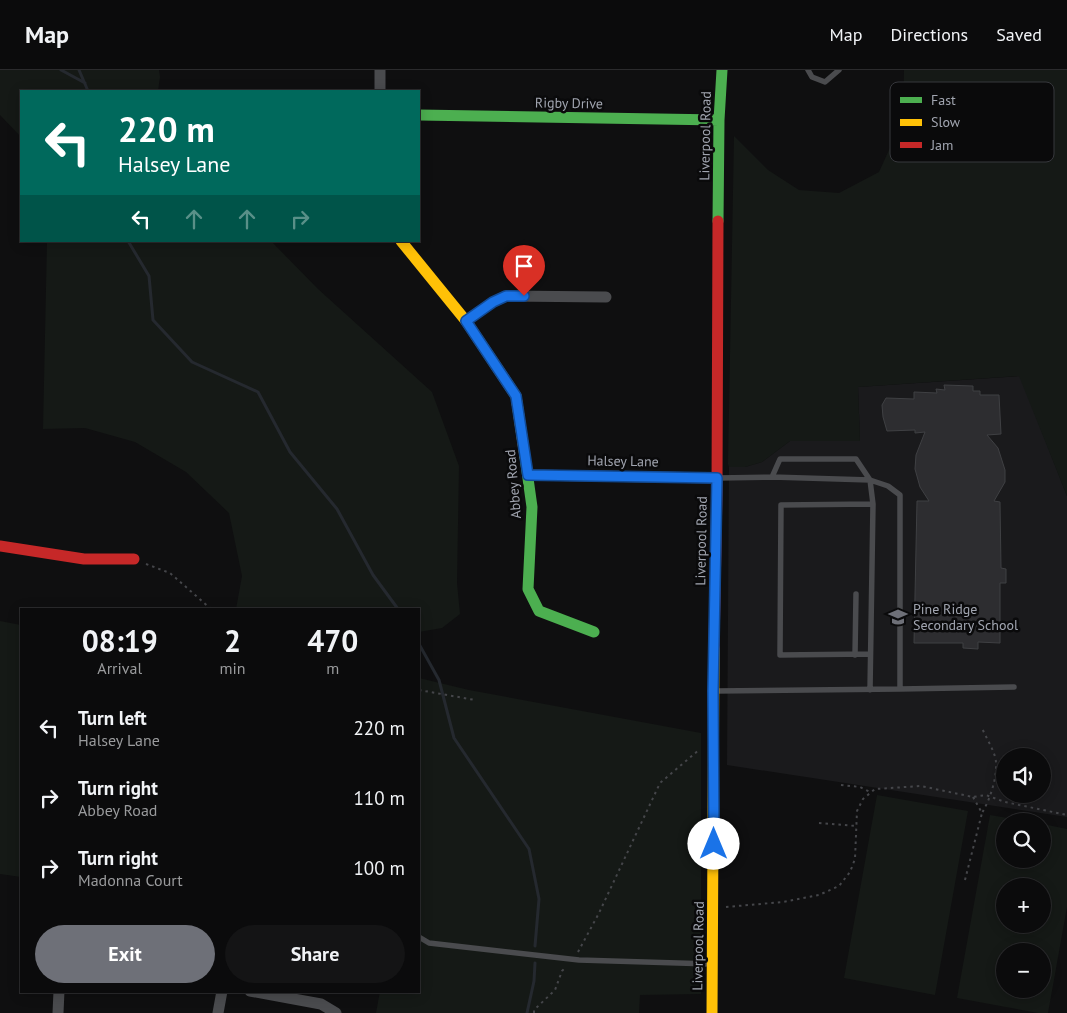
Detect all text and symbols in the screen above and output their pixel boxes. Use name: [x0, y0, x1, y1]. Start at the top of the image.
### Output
text: Map: [25, 19, 69, 50]
text: Map: [830, 23, 862, 46]
text: Directions: [890, 23, 968, 46]
text: Saved: [996, 23, 1042, 46]
legend: [890, 82, 1054, 162]
street label: Liverpool Road: [695, 91, 715, 181]
text: Fast: [931, 91, 956, 109]
street label: Rigby Drive: [535, 93, 603, 113]
text: 220 m: [118, 106, 215, 152]
icon: left: [35, 110, 100, 175]
text: Slow: [931, 113, 961, 131]
text: Jam: [930, 136, 953, 154]
text: Halsey Lane: [118, 150, 230, 178]
icon: left: [127, 205, 155, 233]
icon: ahead: [180, 205, 208, 233]
icon: ahead: [233, 205, 261, 233]
icon: right: [286, 205, 314, 233]
pin: [503, 245, 545, 296]
icon: arrive: [510, 252, 538, 280]
street label: Abbey Road: [501, 449, 525, 519]
street label: Halsey Lane: [587, 451, 659, 471]
street label: Liverpool Road: [691, 496, 711, 586]
place label: Pine Ridge Secondary School: [913, 600, 1018, 634]
school or university icon: Pine Ridge Secondary School: [887, 606, 909, 628]
text: 08:19: [82, 621, 158, 660]
text: 2: [224, 621, 241, 660]
text: 470: [307, 621, 358, 660]
text: Arrival: [97, 658, 142, 678]
text: min: [220, 658, 246, 678]
text: m: [326, 658, 339, 678]
text: Turn left: [78, 706, 147, 730]
icon: left: [35, 714, 63, 742]
text: 220 m: [353, 716, 405, 740]
text: Halsey Lane: [78, 730, 160, 750]
map controls: [996, 748, 1051, 998]
button: sound: [996, 748, 1051, 803]
text: Turn right: [78, 776, 158, 800]
icon: right: [35, 784, 63, 812]
text: 110 m: [353, 786, 405, 810]
text: Abbey Road: [78, 800, 157, 820]
button: search: [996, 813, 1051, 868]
position arrow: [687, 817, 739, 869]
text: Turn right: [78, 846, 158, 870]
icon: right: [35, 854, 63, 882]
text: 100 m: [353, 856, 405, 880]
text: Madonna Court: [78, 870, 183, 890]
button: +: [996, 878, 1051, 933]
street label: Liverpool Road: [688, 901, 708, 991]
button: Exit: [35, 925, 215, 983]
button: Share: [225, 925, 405, 983]
button: −: [996, 943, 1051, 998]

